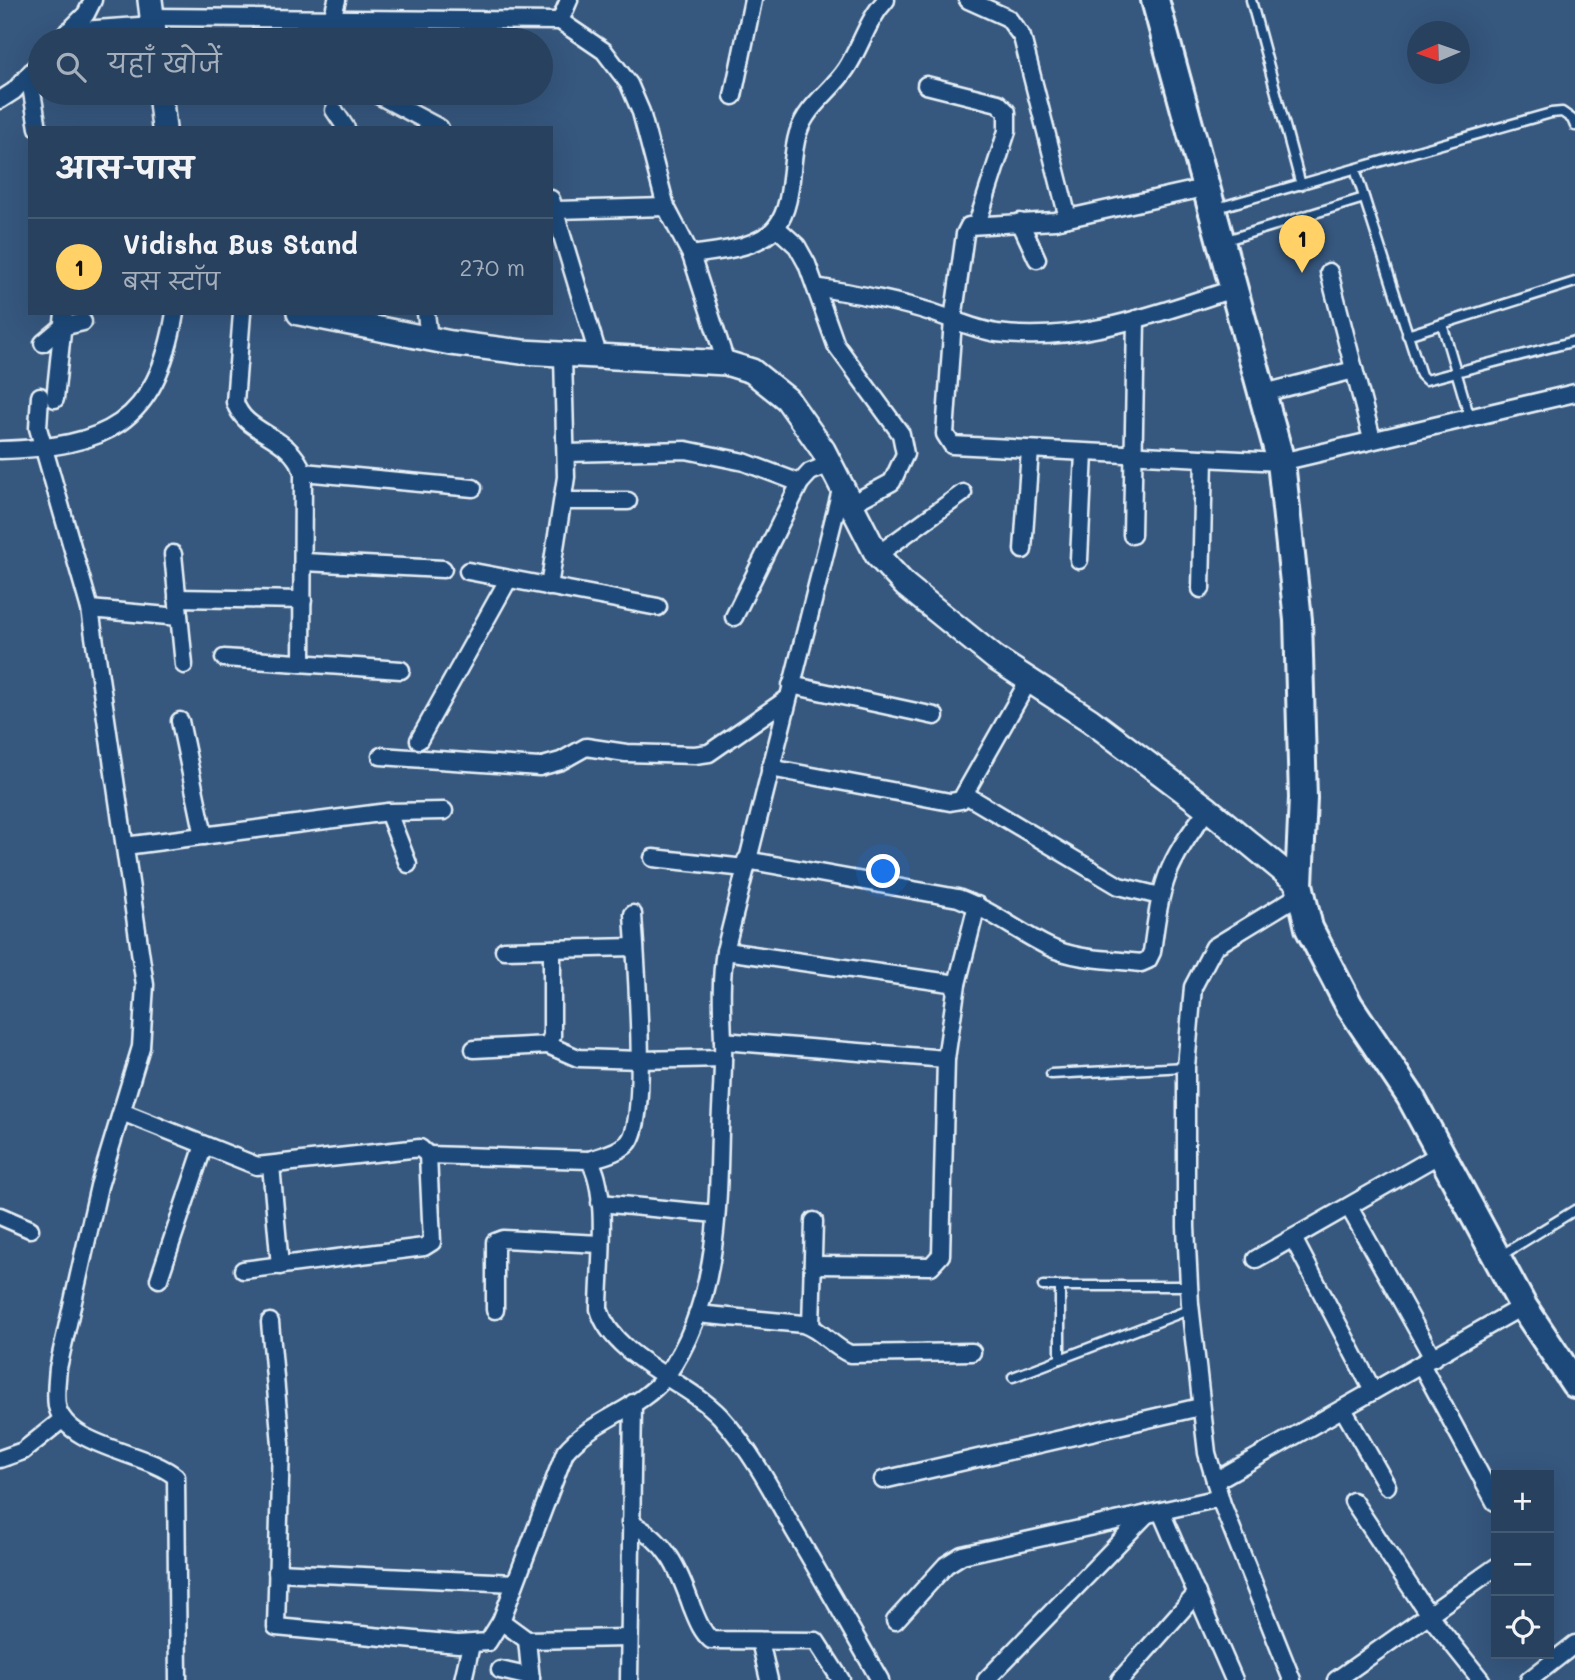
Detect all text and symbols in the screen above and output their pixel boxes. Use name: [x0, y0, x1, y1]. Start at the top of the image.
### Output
north arrow: [1407, 21, 1470, 84]
search box: [28, 28, 553, 105]
text: यहाँ खोजें: [108, 46, 221, 80]
icon: search: [52, 48, 90, 86]
text: आस-पास: [56, 147, 194, 187]
pin: 1: [1279, 215, 1325, 273]
text: Vidisha Bus Stand: [123, 227, 358, 261]
text: 1: [74, 252, 84, 282]
text: 270 m: [460, 252, 525, 282]
text: बस स्टॉप: [123, 266, 220, 296]
your location: [866, 854, 900, 888]
map controls: [1491, 1470, 1554, 1659]
button: +: [1491, 1470, 1554, 1533]
button: −: [1491, 1533, 1554, 1596]
button: locate: [1491, 1596, 1554, 1659]

